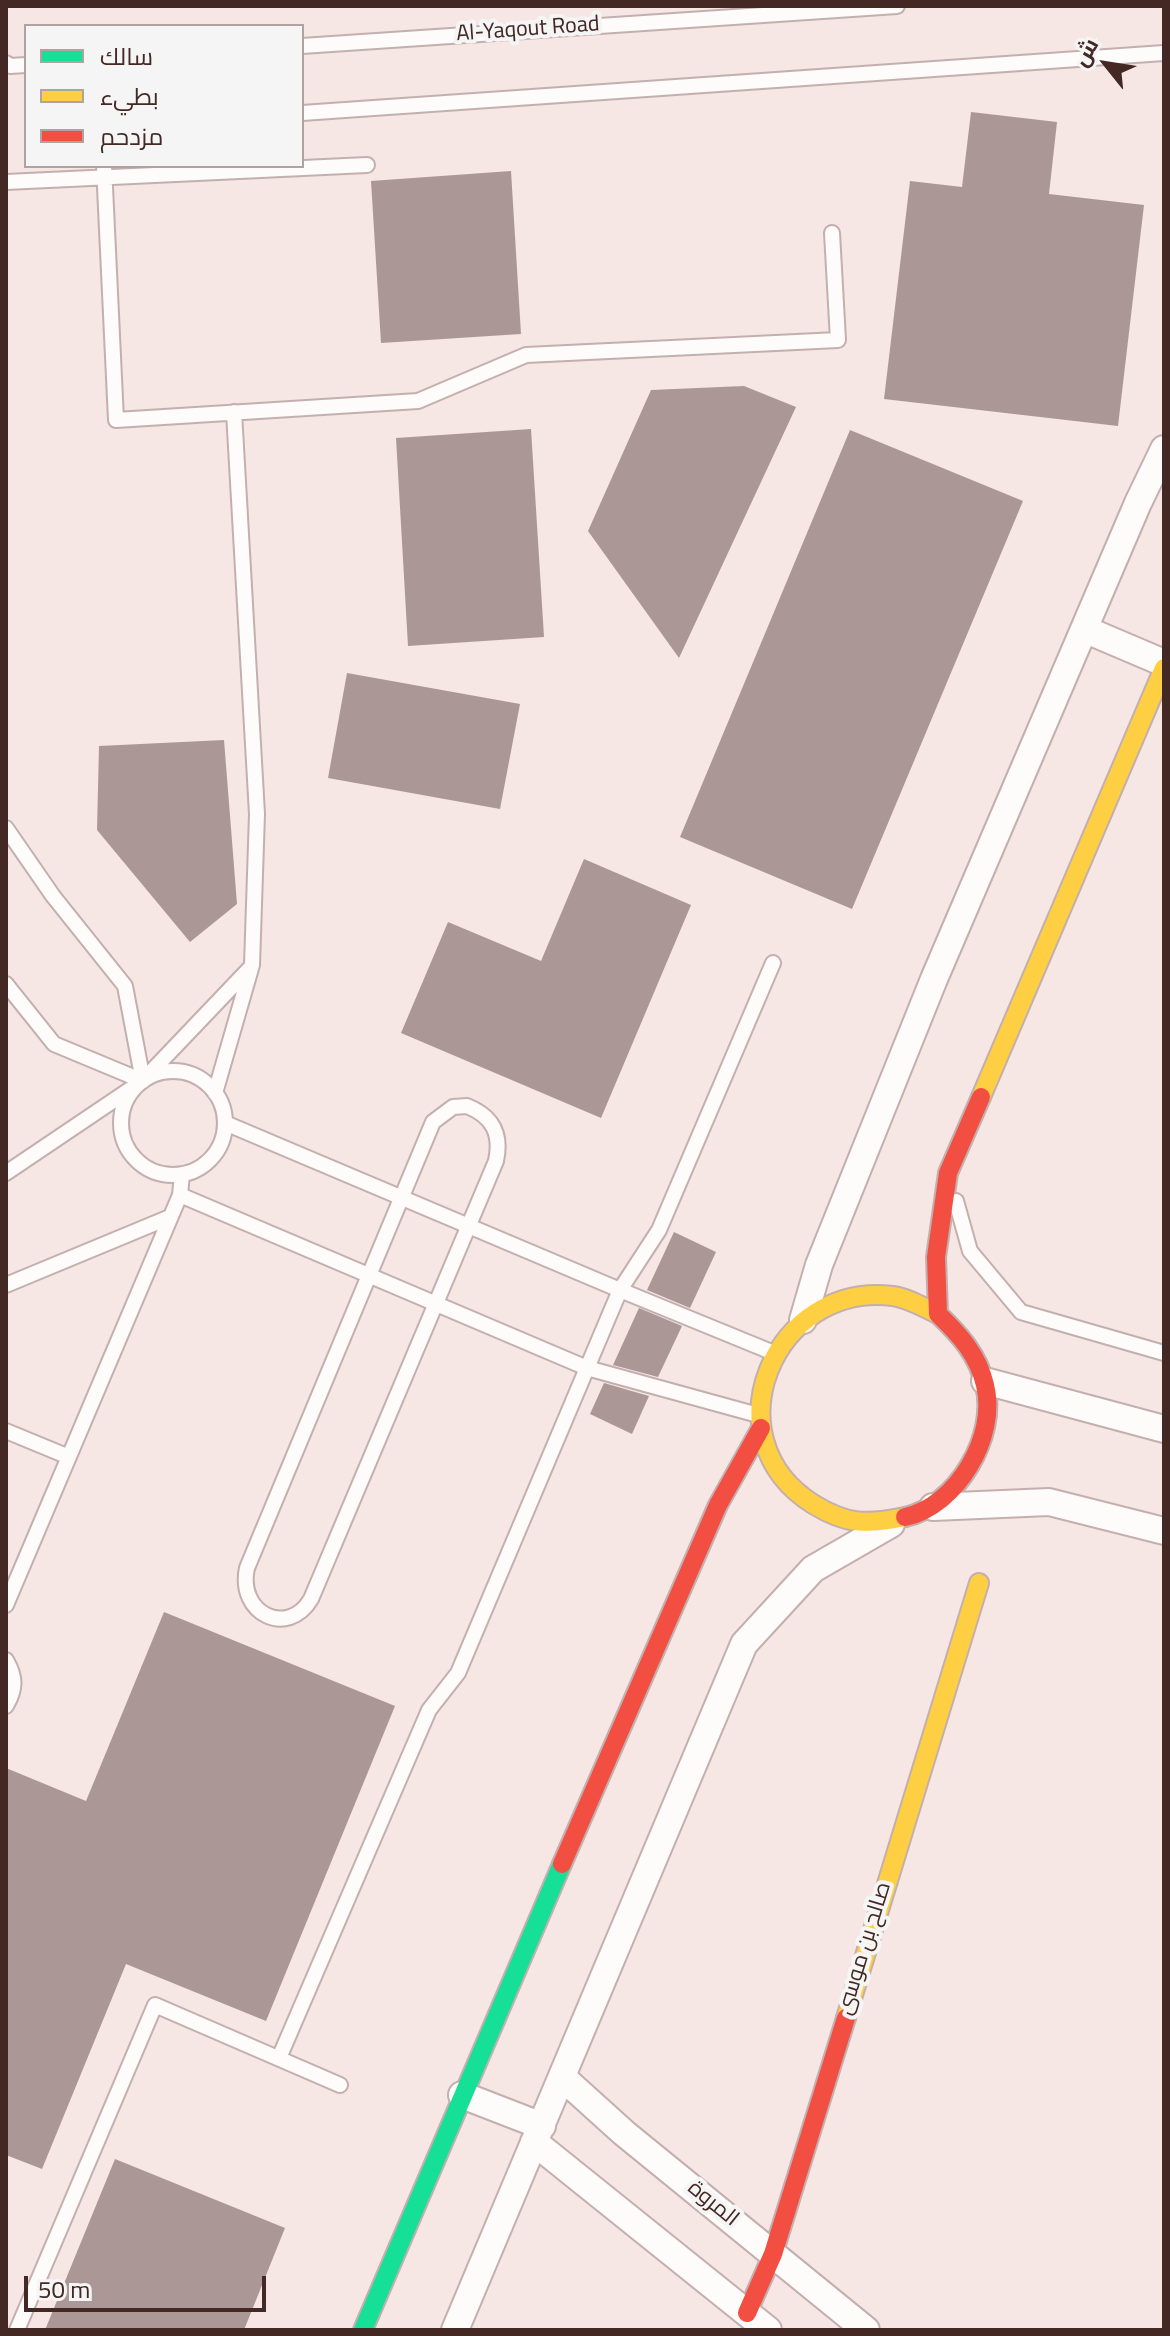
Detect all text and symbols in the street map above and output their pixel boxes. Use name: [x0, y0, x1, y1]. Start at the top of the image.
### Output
street label: Al-Yaqout Road: [456, 13, 600, 49]
legend: [24, 24, 304, 168]
north arrow: [1066, 24, 1146, 104]
text: ش: [1060, 29, 1110, 75]
text: سالك: [100, 34, 153, 79]
text: بطيء: [100, 74, 159, 119]
text: مزدحم: [100, 114, 163, 159]
street label: صالح بن موسى: [833, 1879, 899, 2019]
street label: المروة: [681, 2176, 743, 2234]
scale bar: [28, 2260, 270, 2310]
text: 50 m: [38, 2267, 90, 2312]

